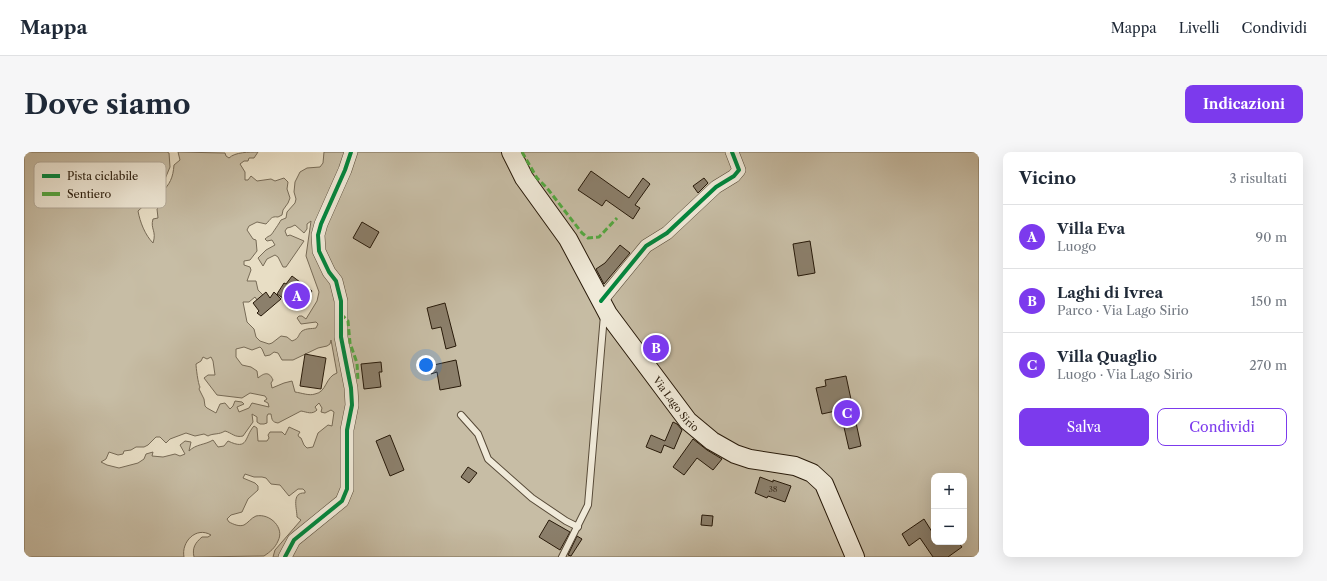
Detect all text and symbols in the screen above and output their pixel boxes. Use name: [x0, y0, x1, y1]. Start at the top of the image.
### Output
text: Mappa: [20, 16, 88, 39]
text: Mappa: [1111, 19, 1157, 37]
text: Livelli: [1179, 19, 1220, 37]
text: Condividi: [1242, 19, 1307, 37]
button: Indicazioni: [1185, 85, 1303, 123]
text: Dove siamo: [24, 87, 191, 121]
legend: [34, 162, 166, 208]
text: Vicino: [1019, 168, 1076, 188]
text: Pista ciclabile: [67, 169, 138, 183]
text: 3 risultati: [1229, 170, 1287, 186]
text: Sentiero: [67, 187, 112, 201]
text: Villa Eva: [1057, 219, 1125, 238]
text: A: [1027, 229, 1037, 245]
text: 90 m: [1256, 229, 1287, 245]
text: Luogo: [1057, 238, 1096, 254]
pin: A: [284, 281, 310, 311]
text: Laghi di Ivrea: [1057, 283, 1163, 302]
text: B: [1027, 293, 1037, 309]
text: 150 m: [1251, 293, 1287, 309]
text: Parco · Via Lago Sirio: [1057, 302, 1189, 318]
pin: B: [643, 333, 669, 363]
text: Villa Quaglio: [1057, 347, 1157, 366]
your location: [416, 355, 436, 375]
text: C: [1027, 357, 1037, 373]
text: 270 m: [1249, 357, 1287, 373]
text: Luogo · Via Lago Sirio: [1057, 366, 1193, 382]
street label: Via Lago Sirio: [650, 373, 702, 434]
pin: C: [834, 398, 860, 428]
button: Salva: [1019, 408, 1149, 446]
button: Condividi: [1157, 408, 1287, 446]
map controls: [931, 473, 967, 545]
button: +: [931, 473, 967, 509]
house number: 38: [768, 484, 778, 494]
button: −: [931, 509, 967, 545]

